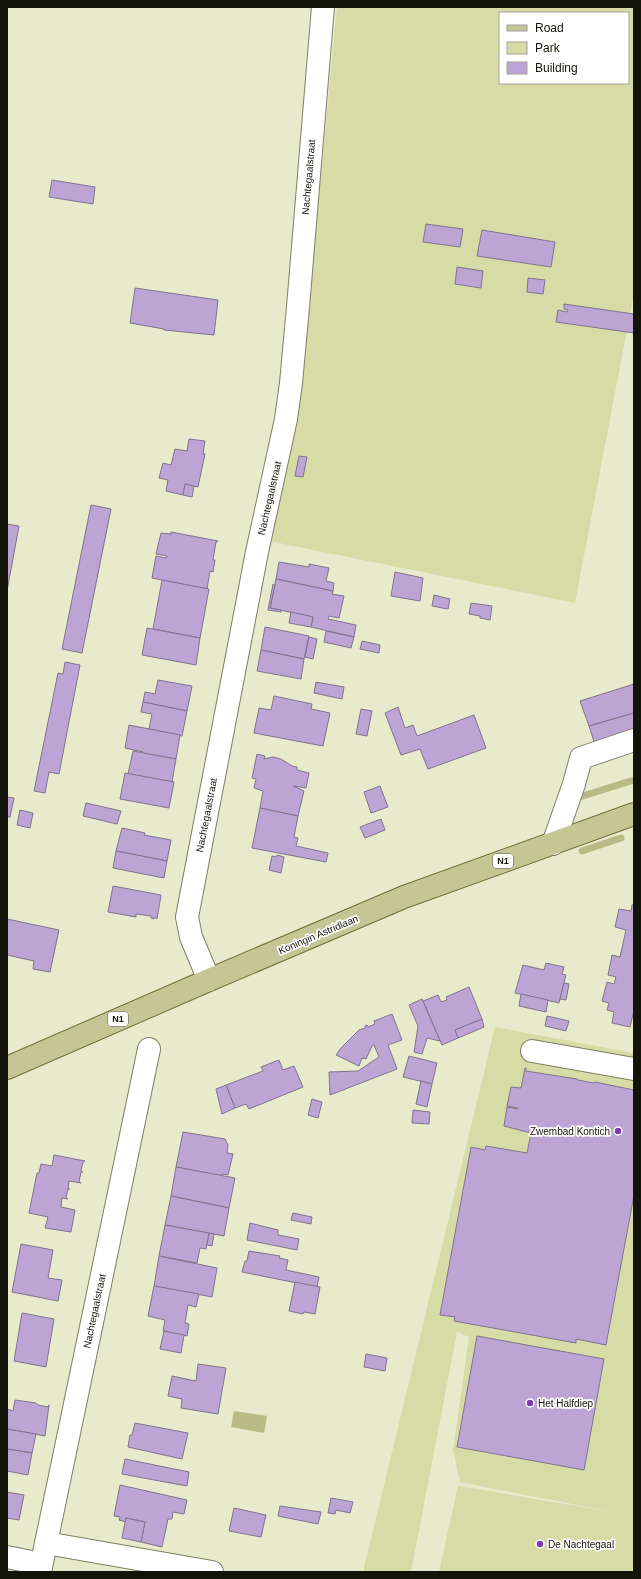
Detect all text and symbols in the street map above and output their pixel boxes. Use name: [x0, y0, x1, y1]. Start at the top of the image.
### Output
legend: [499, 12, 629, 84]
text: Road: [535, 21, 564, 35]
text: Park: [535, 41, 561, 55]
text: Building: [535, 61, 578, 75]
street label: Nachtegaalstraat: [300, 139, 317, 215]
street label: Nachtegaalstraat: [256, 460, 283, 536]
street label: Nachtegaalstraat: [194, 777, 219, 853]
road number: N1: [493, 854, 513, 868]
street label: Koningin Astridlaan: [277, 913, 360, 956]
road number: N1: [108, 1012, 128, 1026]
place label: Zwembad Kontich: [530, 1126, 610, 1137]
marker: Zwembad Kontich: [613, 1126, 623, 1136]
street label: Nachtegaalstraat: [81, 1273, 108, 1349]
marker: Het Halfdiep: [525, 1398, 535, 1408]
place label: Het Halfdiep: [538, 1398, 593, 1409]
marker: De Nachtegaal: [535, 1539, 545, 1549]
place label: De Nachtegaal: [548, 1539, 614, 1550]

